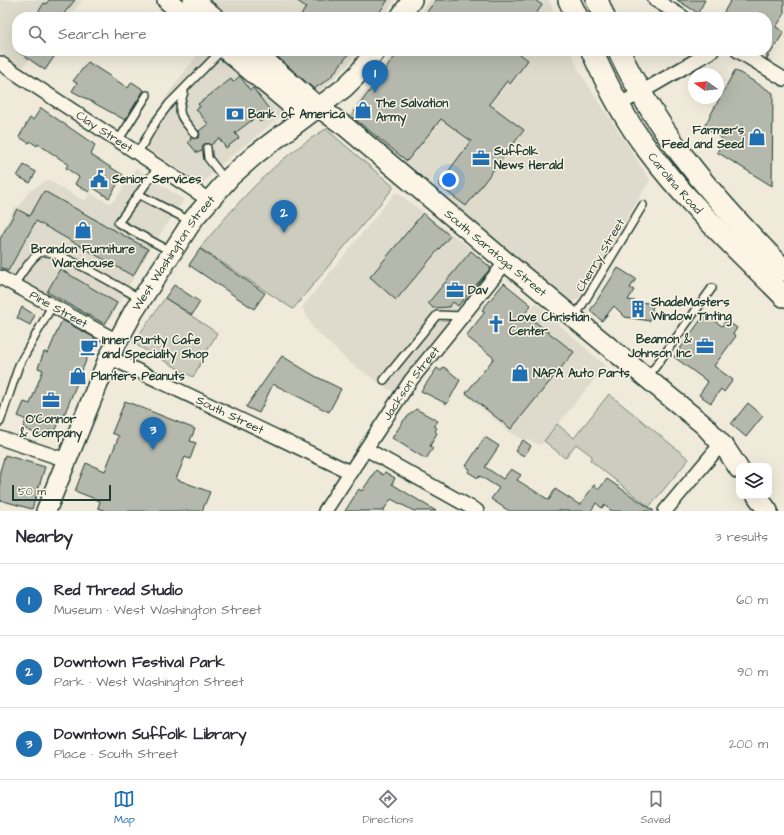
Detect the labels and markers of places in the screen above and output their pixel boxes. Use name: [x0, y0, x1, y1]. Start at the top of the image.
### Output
pin: 1: [362, 60, 388, 93]
place label: The Salvation Army: [375, 95, 448, 127]
shop icon: The Salvation Army: [353, 100, 373, 120]
bank icon: Bank of America: [225, 104, 245, 124]
place label: Bank of America: [248, 106, 346, 123]
place label: Farmer's Feed and Seed: [662, 122, 745, 153]
shop icon: Farmer's Feed and Seed: [747, 127, 767, 147]
place label: Suffolk News Herald: [493, 143, 564, 174]
office icon: Suffolk News Herald: [471, 148, 491, 168]
public building icon: Senior Services: [89, 169, 109, 189]
place label: Senior Services: [111, 171, 201, 188]
pin: 2: [271, 200, 297, 233]
shop icon: Brandon Furniture Warehouse: [73, 220, 93, 240]
place label: Brandon Furniture Warehouse: [31, 241, 135, 272]
office icon: Dav: [445, 280, 465, 300]
place label: Dav: [468, 282, 489, 299]
place label: ShadeMasters Window Tinting: [650, 294, 732, 327]
building icon: ShadeMasters Window Tinting: [628, 299, 648, 319]
place label: Love Christian Center: [509, 309, 589, 340]
church icon: Love Christian Center: [486, 314, 506, 334]
place label: Beamon & Johnson Inc: [627, 331, 693, 362]
place label: Inner Purity Cafe and Speciality Shop: [101, 332, 209, 364]
office icon: Beamon & Johnson Inc: [695, 336, 715, 356]
cafe icon: Inner Purity Cafe and Speciality Shop: [79, 337, 99, 357]
shop icon: NAPA Auto Parts: [510, 363, 530, 383]
place label: NAPA Auto Parts: [533, 365, 630, 382]
shop icon: Planters Peanuts: [68, 366, 88, 386]
place label: Planters Peanuts: [91, 368, 185, 385]
office icon: O'Connor & Company: [41, 390, 61, 410]
place label: O'Connor & Company: [19, 411, 83, 443]
pin: 3: [140, 417, 166, 450]

